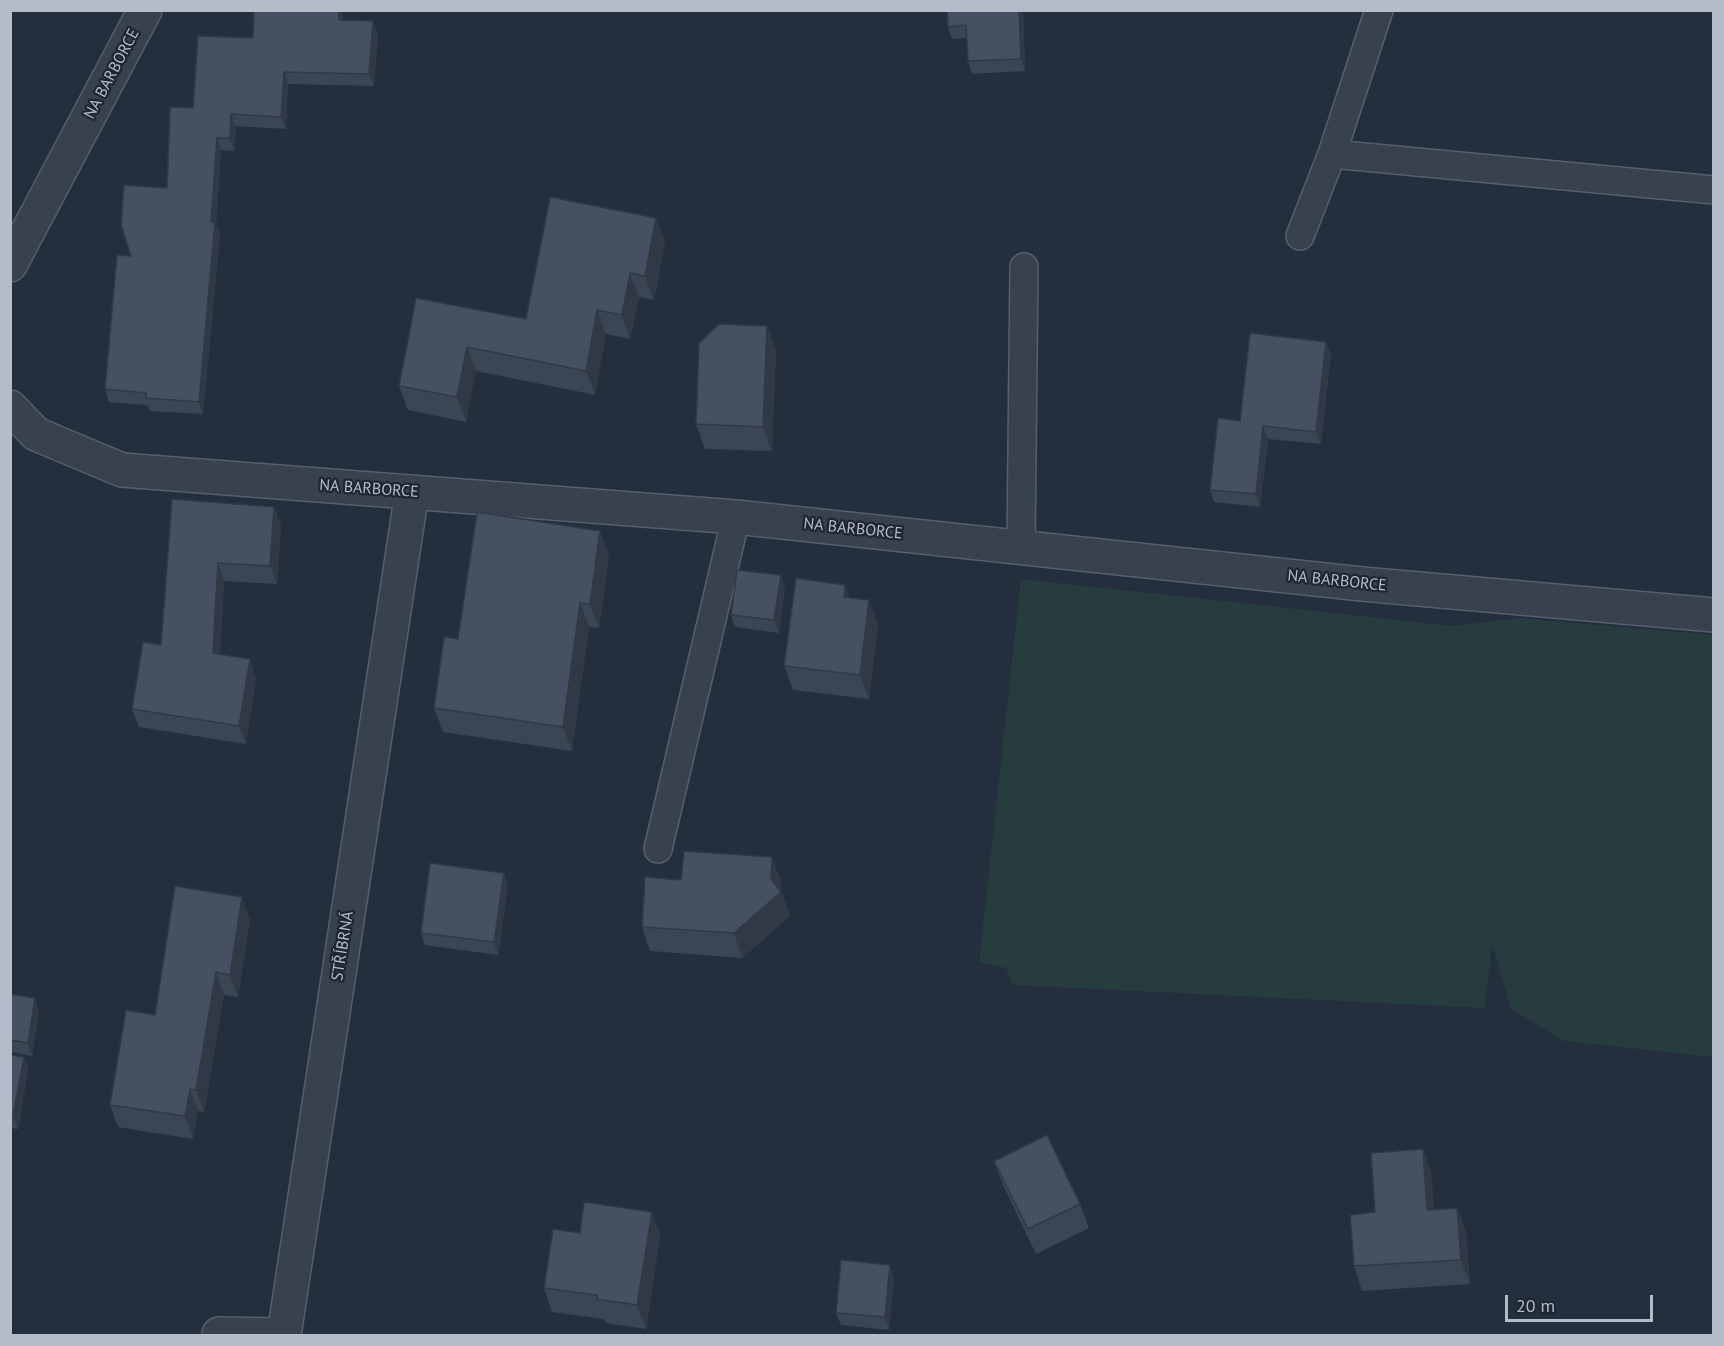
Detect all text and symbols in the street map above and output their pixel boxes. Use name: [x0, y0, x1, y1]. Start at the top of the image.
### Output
street label: NA BARBORCE: [80, 26, 144, 122]
street label: NA BARBORCE: [319, 476, 419, 502]
street label: NA BARBORCE: [803, 514, 903, 544]
street label: NA BARBORCE: [1287, 566, 1387, 596]
street label: STŘÍBRNÁ: [328, 910, 358, 982]
scale bar: [1508, 1283, 1656, 1321]
text: 20 m: [1516, 1294, 1555, 1317]

